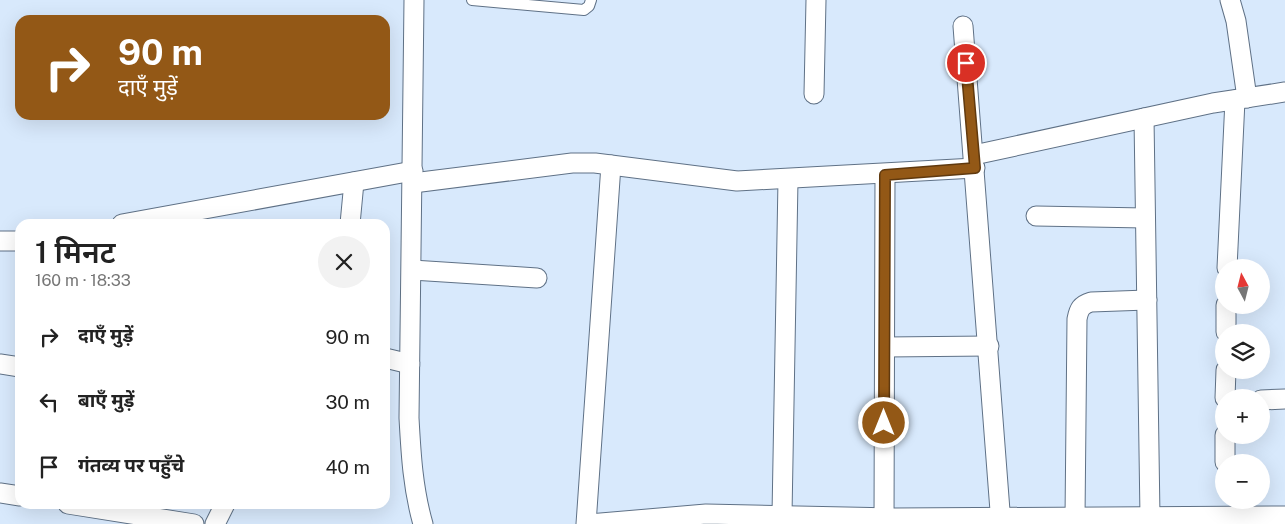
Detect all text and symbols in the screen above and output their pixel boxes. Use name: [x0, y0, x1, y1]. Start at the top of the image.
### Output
text: 90 m: [118, 32, 203, 73]
icon: right: [35, 35, 100, 100]
pin: [945, 42, 987, 84]
icon: arrive: [952, 49, 980, 77]
text: दाएँ मुड़ें: [118, 74, 178, 100]
text: 1 मिनट: [35, 234, 115, 270]
button: close: [318, 236, 370, 288]
north arrow: [1215, 259, 1270, 314]
map controls: [1215, 259, 1270, 509]
text: 160 m · 18:33: [35, 271, 131, 290]
icon: right: [35, 323, 63, 351]
text: दाएँ मुड़ें: [78, 324, 133, 346]
button: layers: [1215, 324, 1270, 379]
text: 90 m: [326, 326, 370, 348]
icon: left: [35, 388, 63, 416]
text: बाएँ मुड़ें: [78, 389, 134, 411]
button: +: [1215, 389, 1270, 444]
text: 30 m: [325, 391, 370, 413]
position arrow: [857, 396, 909, 448]
icon: arrive: [35, 453, 63, 481]
text: गंतव्य पर पहुँचे: [78, 454, 184, 476]
button: −: [1215, 454, 1270, 509]
text: 40 m: [325, 456, 370, 478]

